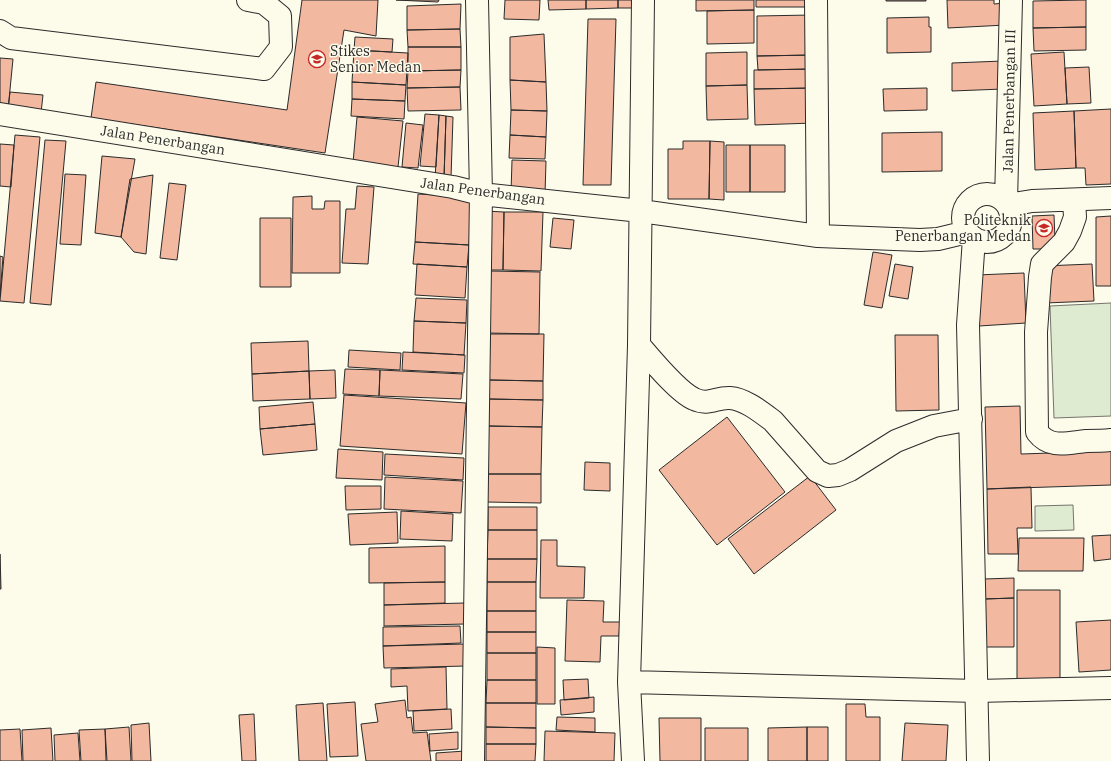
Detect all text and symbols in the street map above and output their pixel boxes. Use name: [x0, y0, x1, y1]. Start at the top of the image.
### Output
street label: Jalan Penerbangan III: [999, 29, 1019, 173]
place label: Stikes Senior Medan: [330, 42, 421, 76]
school or university icon: Stikes Senior Medan: [307, 49, 327, 69]
street label: Jalan Penerbangan: [99, 121, 227, 159]
street label: Jalan Penerbangan: [419, 173, 547, 209]
place label: Politeknik Penerbangan Medan: [895, 211, 1032, 245]
school or university icon: Politeknik Penerbangan Medan: [1034, 218, 1054, 238]

